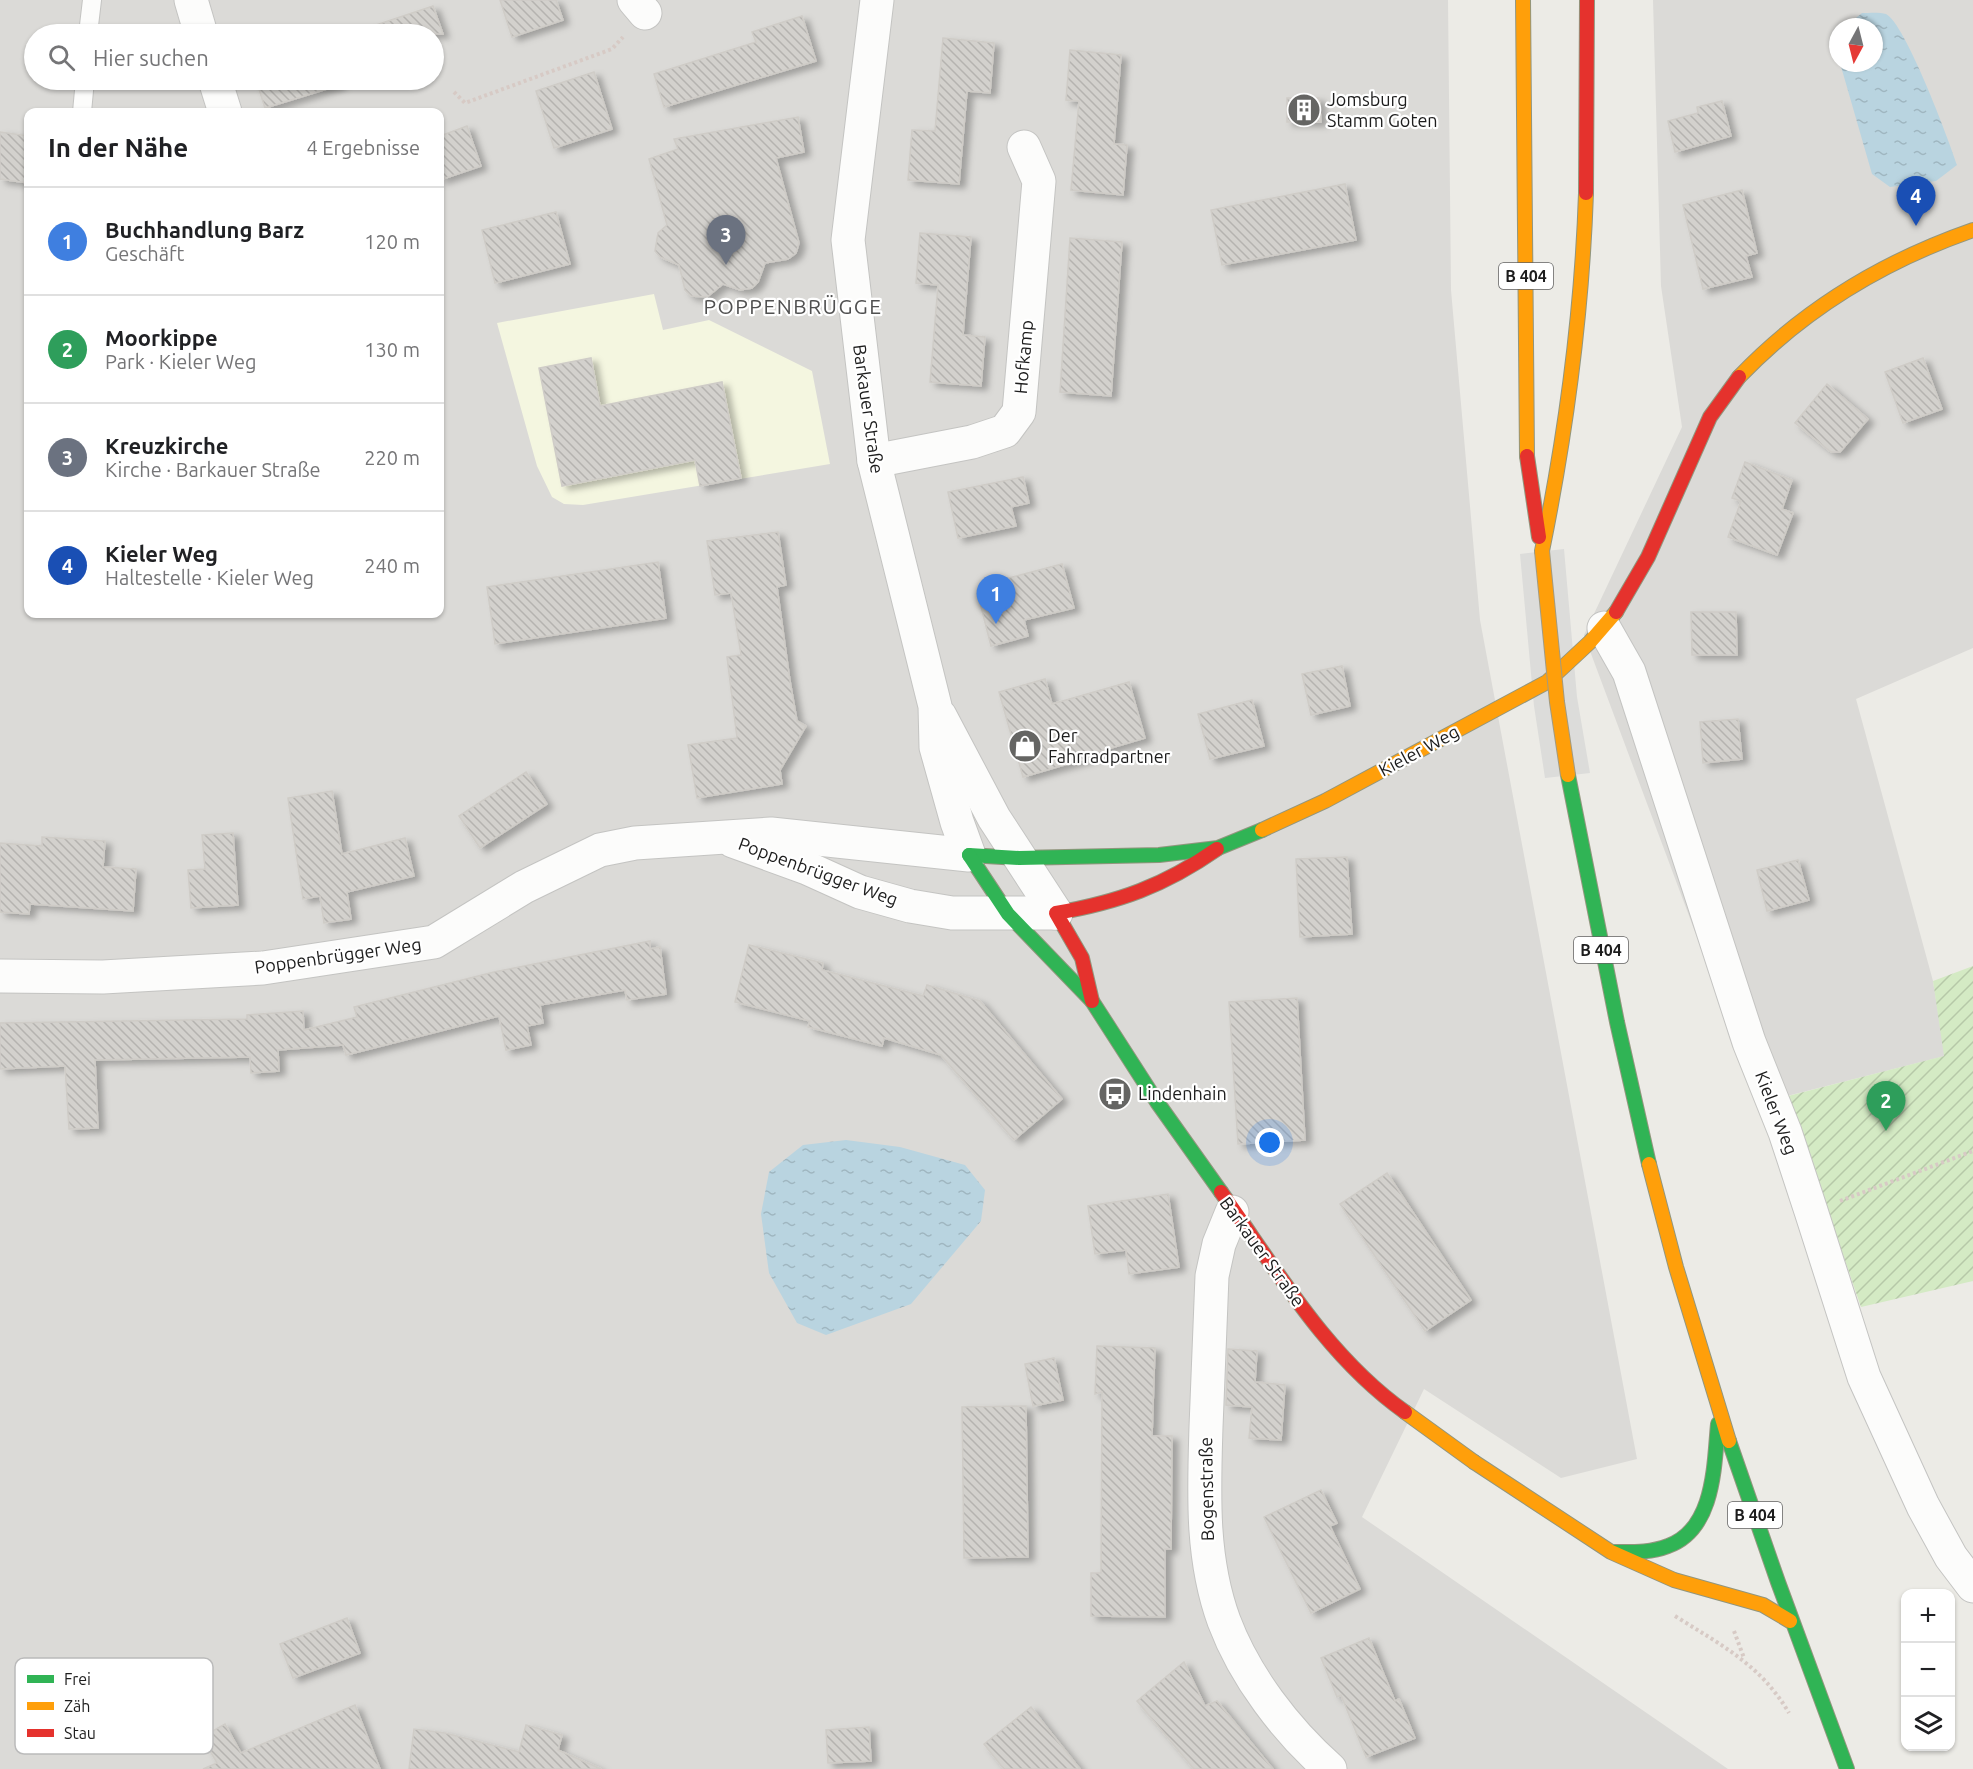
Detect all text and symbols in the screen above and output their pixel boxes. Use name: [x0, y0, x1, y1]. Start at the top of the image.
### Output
north arrow: [1829, 18, 1883, 72]
search box: [24, 24, 444, 90]
icon: search: [45, 41, 78, 74]
text: Hier suchen: [93, 45, 209, 70]
place label: Jomsburg Stamm Goten: [1327, 89, 1438, 130]
building icon: Jomsburg Stamm Goten: [1286, 92, 1322, 128]
text: In der Nähe: [48, 133, 188, 162]
text: 4 Ergebnisse: [306, 136, 420, 159]
pin: 4: [1896, 176, 1936, 226]
pin: 3: [706, 216, 746, 265]
text: Buchhandlung Barz: [105, 217, 304, 242]
text: 1: [62, 230, 73, 253]
text: 120 m: [364, 230, 420, 253]
text: Geschäft: [105, 242, 184, 265]
road number: B 404: [1499, 263, 1553, 289]
district label: POPPENBRÜGGE: [703, 294, 883, 318]
street label: Hofkamp: [1010, 319, 1036, 395]
text: Moorkippe: [105, 325, 218, 350]
text: 2: [62, 338, 73, 361]
text: 130 m: [364, 338, 420, 361]
street label: Barkauer Straße: [850, 343, 888, 475]
text: Park · Kieler Weg: [105, 350, 256, 373]
text: Kreuzkirche: [105, 433, 229, 458]
text: 3: [62, 446, 73, 469]
text: 220 m: [364, 446, 420, 469]
text: Kirche · Barkauer Straße: [105, 458, 321, 481]
text: Kieler Weg: [105, 541, 218, 566]
text: 4: [62, 554, 73, 577]
text: 240 m: [364, 554, 420, 577]
text: Haltestelle · Kieler Weg: [105, 566, 314, 589]
pin: 1: [976, 574, 1016, 624]
street label: Kieler Weg: [1375, 721, 1462, 780]
place label: Der Fahrradpartner: [1048, 725, 1171, 766]
shop icon: Der Fahrradpartner: [1007, 728, 1043, 764]
street label: Poppenbrügger Weg: [736, 833, 901, 909]
street label: Poppenbrügger Weg: [253, 933, 423, 977]
road number: B 404: [1574, 937, 1628, 963]
street label: Kieler Weg: [1752, 1068, 1802, 1157]
bus stop icon: Lindenhain: [1097, 1076, 1133, 1112]
pin: 2: [1866, 1082, 1906, 1131]
place label: Lindenhain: [1138, 1083, 1227, 1103]
your location: [1255, 1128, 1284, 1157]
street label: Barkauer Straße: [1216, 1193, 1309, 1310]
street label: Bogenstraße: [1195, 1437, 1217, 1541]
road number: B 404: [1728, 1502, 1782, 1528]
map controls: [1901, 1589, 1955, 1751]
button: +: [1901, 1589, 1955, 1643]
button: −: [1901, 1643, 1955, 1697]
legend: [15, 1658, 213, 1754]
text: Frei: [64, 1670, 91, 1688]
text: Zäh: [64, 1697, 90, 1715]
button: layers: [1901, 1697, 1955, 1751]
text: Stau: [64, 1724, 96, 1742]

